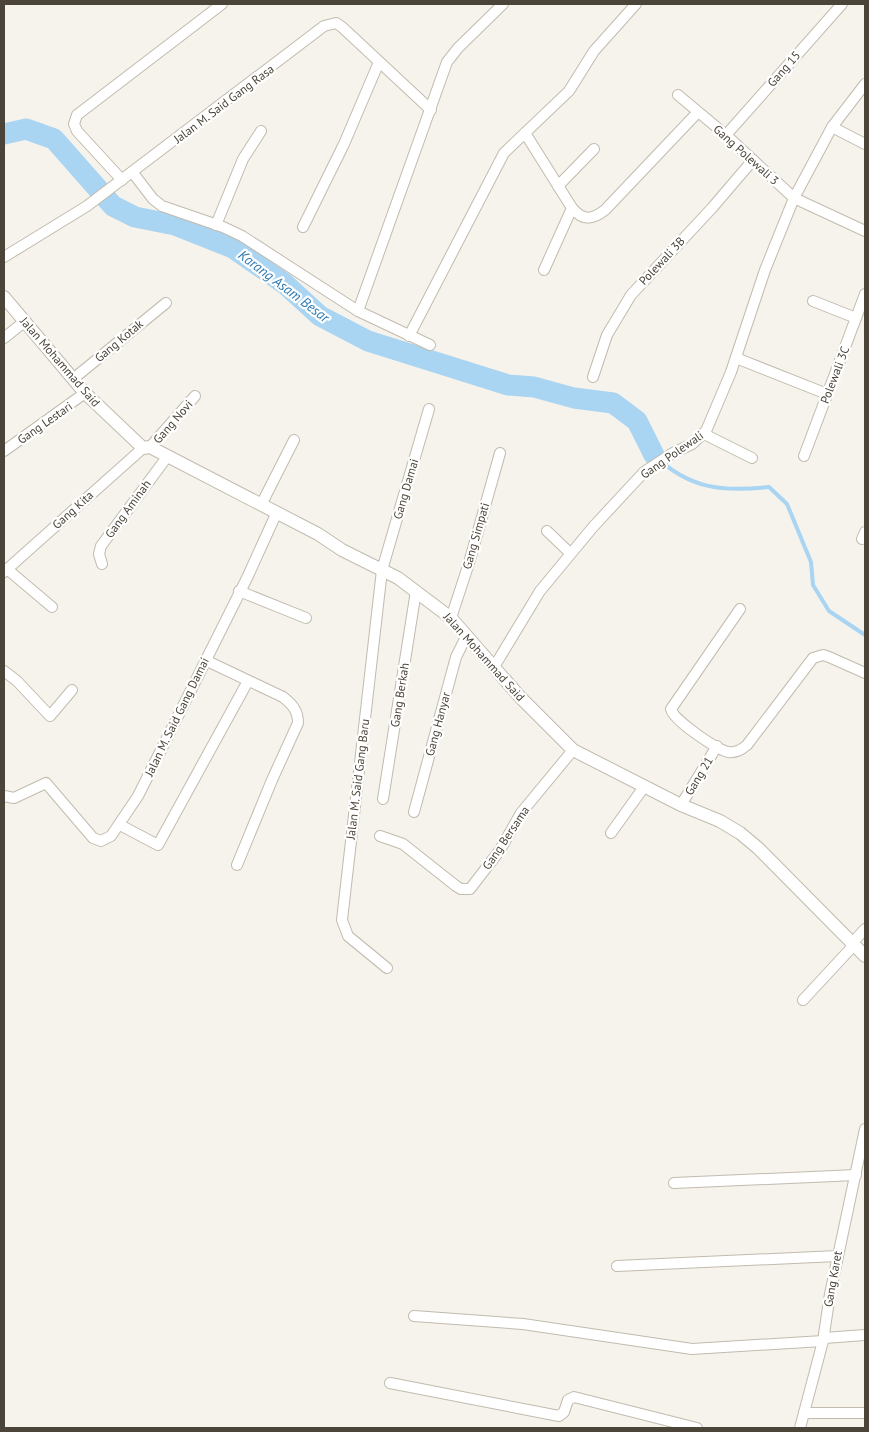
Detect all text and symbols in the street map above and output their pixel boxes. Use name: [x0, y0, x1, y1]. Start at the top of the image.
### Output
street label: Gang 15: [764, 48, 803, 90]
street label: Jalan M. Said Gang Rasa: [170, 61, 277, 147]
street label: Gang Polewali 3: [711, 121, 782, 188]
street label: Polewali 3B: [636, 233, 688, 288]
water label: Karang Asam Besar: [235, 246, 334, 327]
street label: Jalan Mohammad Said: [17, 313, 104, 410]
street label: Gang Kotak: [91, 316, 146, 365]
street label: Polewali 3C: [817, 344, 852, 406]
street label: Gang Novi: [150, 397, 196, 447]
street label: Gang Lestari: [14, 398, 75, 447]
street label: Gang Polewali: [637, 427, 706, 482]
street label: Gang Damai: [390, 457, 421, 521]
street label: Gang Aminah: [101, 477, 154, 541]
street label: Gang Kita: [49, 487, 96, 532]
street label: Gang Simpati: [459, 501, 492, 571]
street label: Jalan Mohammad Said: [440, 608, 528, 704]
street label: Jalan M. Said Gang Damai: [141, 655, 212, 780]
street label: Gang Berkah: [387, 662, 412, 728]
street label: Gang Hanyar: [422, 690, 453, 758]
street label: Jalan M. Said Gang Baru: [343, 718, 372, 841]
street label: Gang 21: [681, 754, 716, 798]
street label: Gang Bersama: [479, 803, 532, 872]
street label: Gang Karet: [820, 1250, 845, 1308]

